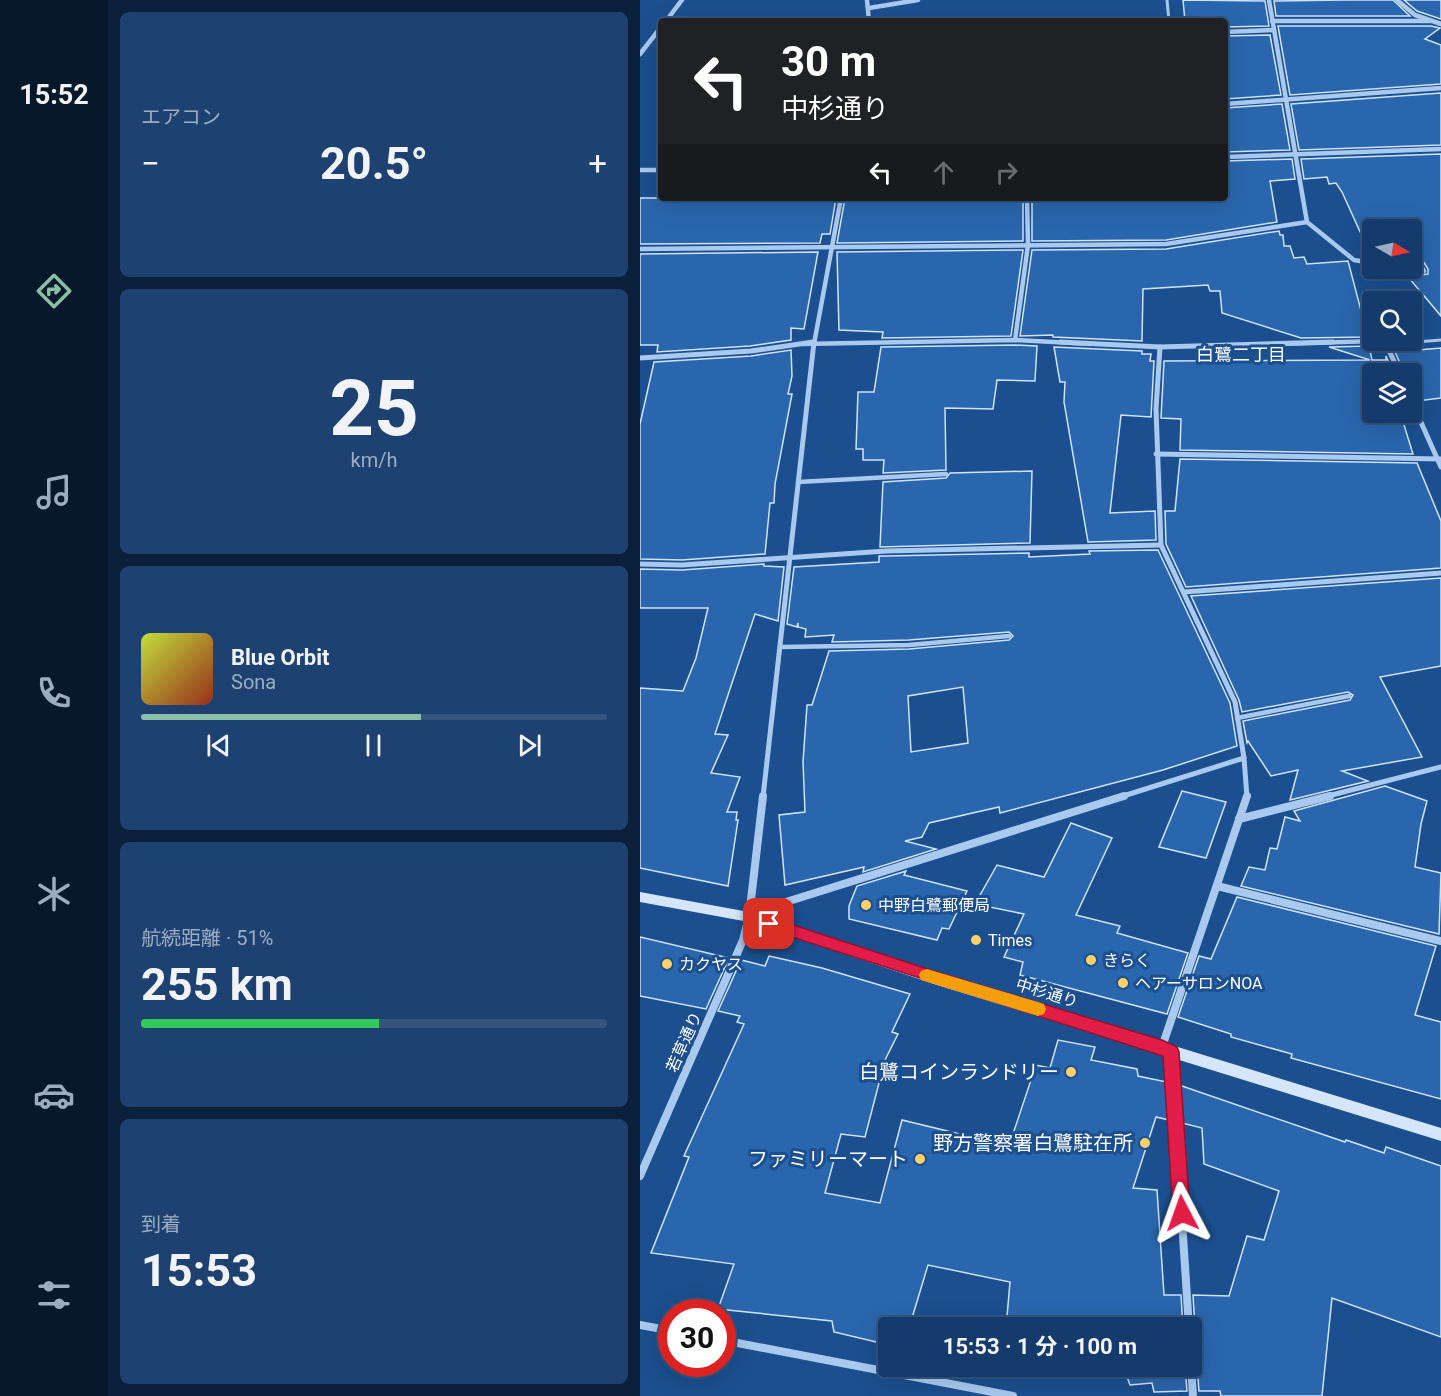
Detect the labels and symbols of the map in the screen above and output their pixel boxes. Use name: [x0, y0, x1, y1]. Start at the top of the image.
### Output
north arrow: [1362, 219, 1422, 279]
district label: 白鷺二丁目: [1196, 344, 1286, 365]
place label: 中野白鷺郵便局: [878, 896, 990, 915]
pin: [743, 898, 794, 949]
marker: 中野白鷺郵便局: [859, 898, 873, 912]
place label: Times: [988, 931, 1032, 950]
marker: Times: [969, 933, 983, 947]
place label: きらく: [1103, 951, 1151, 970]
marker: きらく: [1084, 953, 1098, 967]
place label: カクヤス: [679, 955, 743, 974]
marker: カクヤス: [660, 957, 674, 971]
place label: ヘアーサロンNOA: [1135, 974, 1263, 993]
street label: 中杉通り: [1014, 975, 1080, 1011]
marker: ヘアーサロンNOA: [1116, 976, 1130, 990]
street label: 若草通り: [662, 1009, 706, 1075]
place label: 白鷺コインランドリー: [859, 1060, 1059, 1084]
marker: 白鷺コインランドリー: [1064, 1065, 1078, 1079]
place label: 野方警察署白鷺駐在所: [933, 1131, 1133, 1155]
marker: 野方警察署白鷺駐在所: [1138, 1136, 1152, 1150]
place label: ファミリーマート: [748, 1147, 908, 1171]
marker: ファミリーマート: [913, 1152, 927, 1166]
position arrow: [1150, 1181, 1214, 1245]
speed limit sign: 30: [658, 1299, 736, 1377]

